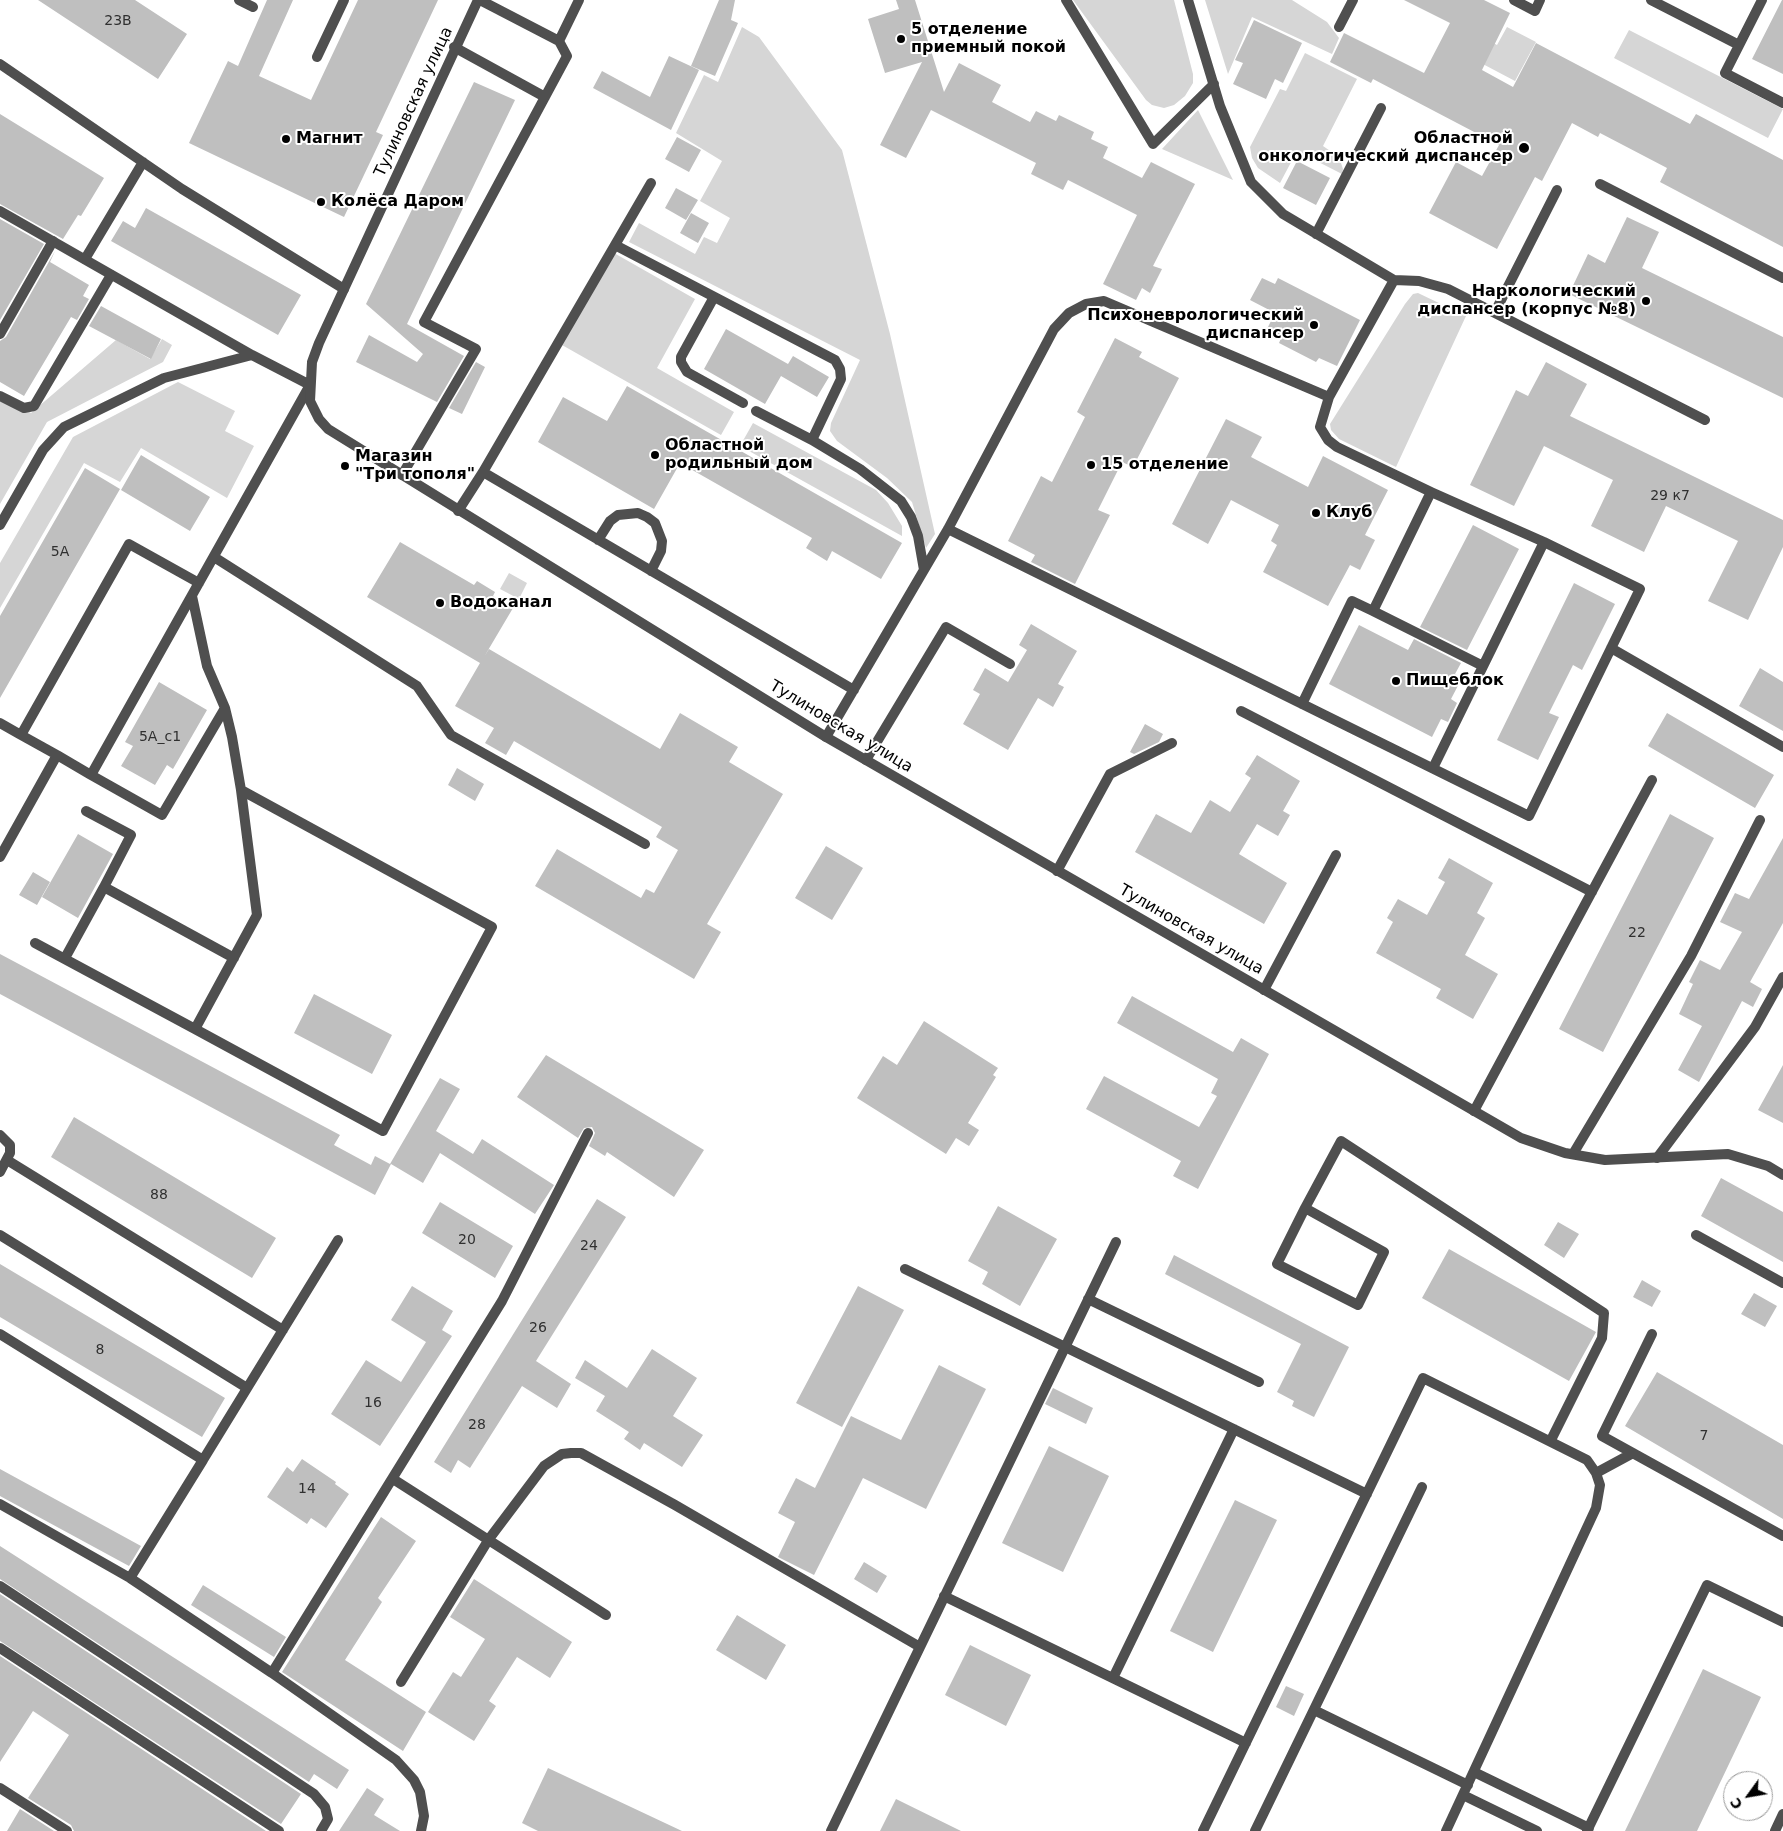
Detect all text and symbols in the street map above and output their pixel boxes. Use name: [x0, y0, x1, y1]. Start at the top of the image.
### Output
house number: 23В: [104, 13, 132, 29]
place label: 5 отделение приемный покой: [911, 20, 1066, 58]
street label: Тулиновская улица: [371, 24, 457, 180]
marker: 5 отделение приемный покой: [895, 33, 907, 45]
place label: Магнит: [296, 129, 363, 149]
place label: Областной онкологический диспансер: [1258, 129, 1513, 167]
marker: Магнит: [280, 133, 292, 145]
marker: Областной онкологический диспансер: [1517, 141, 1531, 155]
place label: Колёса Даром: [331, 192, 464, 212]
marker: Колёса Даром: [315, 196, 327, 208]
place label: Наркологический диспансер (корпус №8): [1417, 282, 1636, 320]
marker: Наркологический диспансер (корпус №8): [1640, 295, 1652, 307]
place label: Психоневрологический диспансер: [1087, 306, 1304, 344]
marker: Психоневрологический диспансер: [1308, 319, 1320, 331]
place label: Областной родильный дом: [665, 436, 813, 474]
place label: Магазин "Три тополя": [355, 447, 475, 485]
marker: Областной родильный дом: [649, 449, 661, 461]
place label: 15 отделение: [1101, 455, 1229, 475]
marker: 15 отделение: [1085, 459, 1097, 471]
marker: Магазин "Три тополя": [339, 460, 351, 472]
house number: 29 к7: [1650, 488, 1690, 504]
place label: Клуб: [1326, 503, 1372, 523]
marker: Клуб: [1310, 507, 1322, 519]
house number: 5А: [51, 544, 69, 560]
place label: Водоканал: [450, 593, 552, 613]
marker: Водоканал: [434, 597, 446, 609]
place label: Пищеблок: [1406, 671, 1504, 691]
marker: Пищеблок: [1390, 675, 1402, 687]
street label: Тулиновская улица: [766, 677, 916, 777]
house number: 5А_с1: [139, 729, 181, 745]
street label: Тулиновская улица: [1115, 881, 1267, 979]
house number: 22: [1628, 925, 1646, 941]
house number: 88: [150, 1187, 168, 1203]
house number: 20: [458, 1232, 476, 1248]
house number: 24: [580, 1238, 598, 1254]
house number: 26: [529, 1320, 547, 1336]
house number: 8: [96, 1342, 104, 1358]
house number: 16: [364, 1395, 382, 1411]
house number: 28: [468, 1417, 486, 1433]
house number: 7: [1700, 1428, 1708, 1444]
house number: 14: [298, 1481, 316, 1497]
north arrow: [1723, 1771, 1773, 1821]
text: С: [1727, 1795, 1746, 1812]

